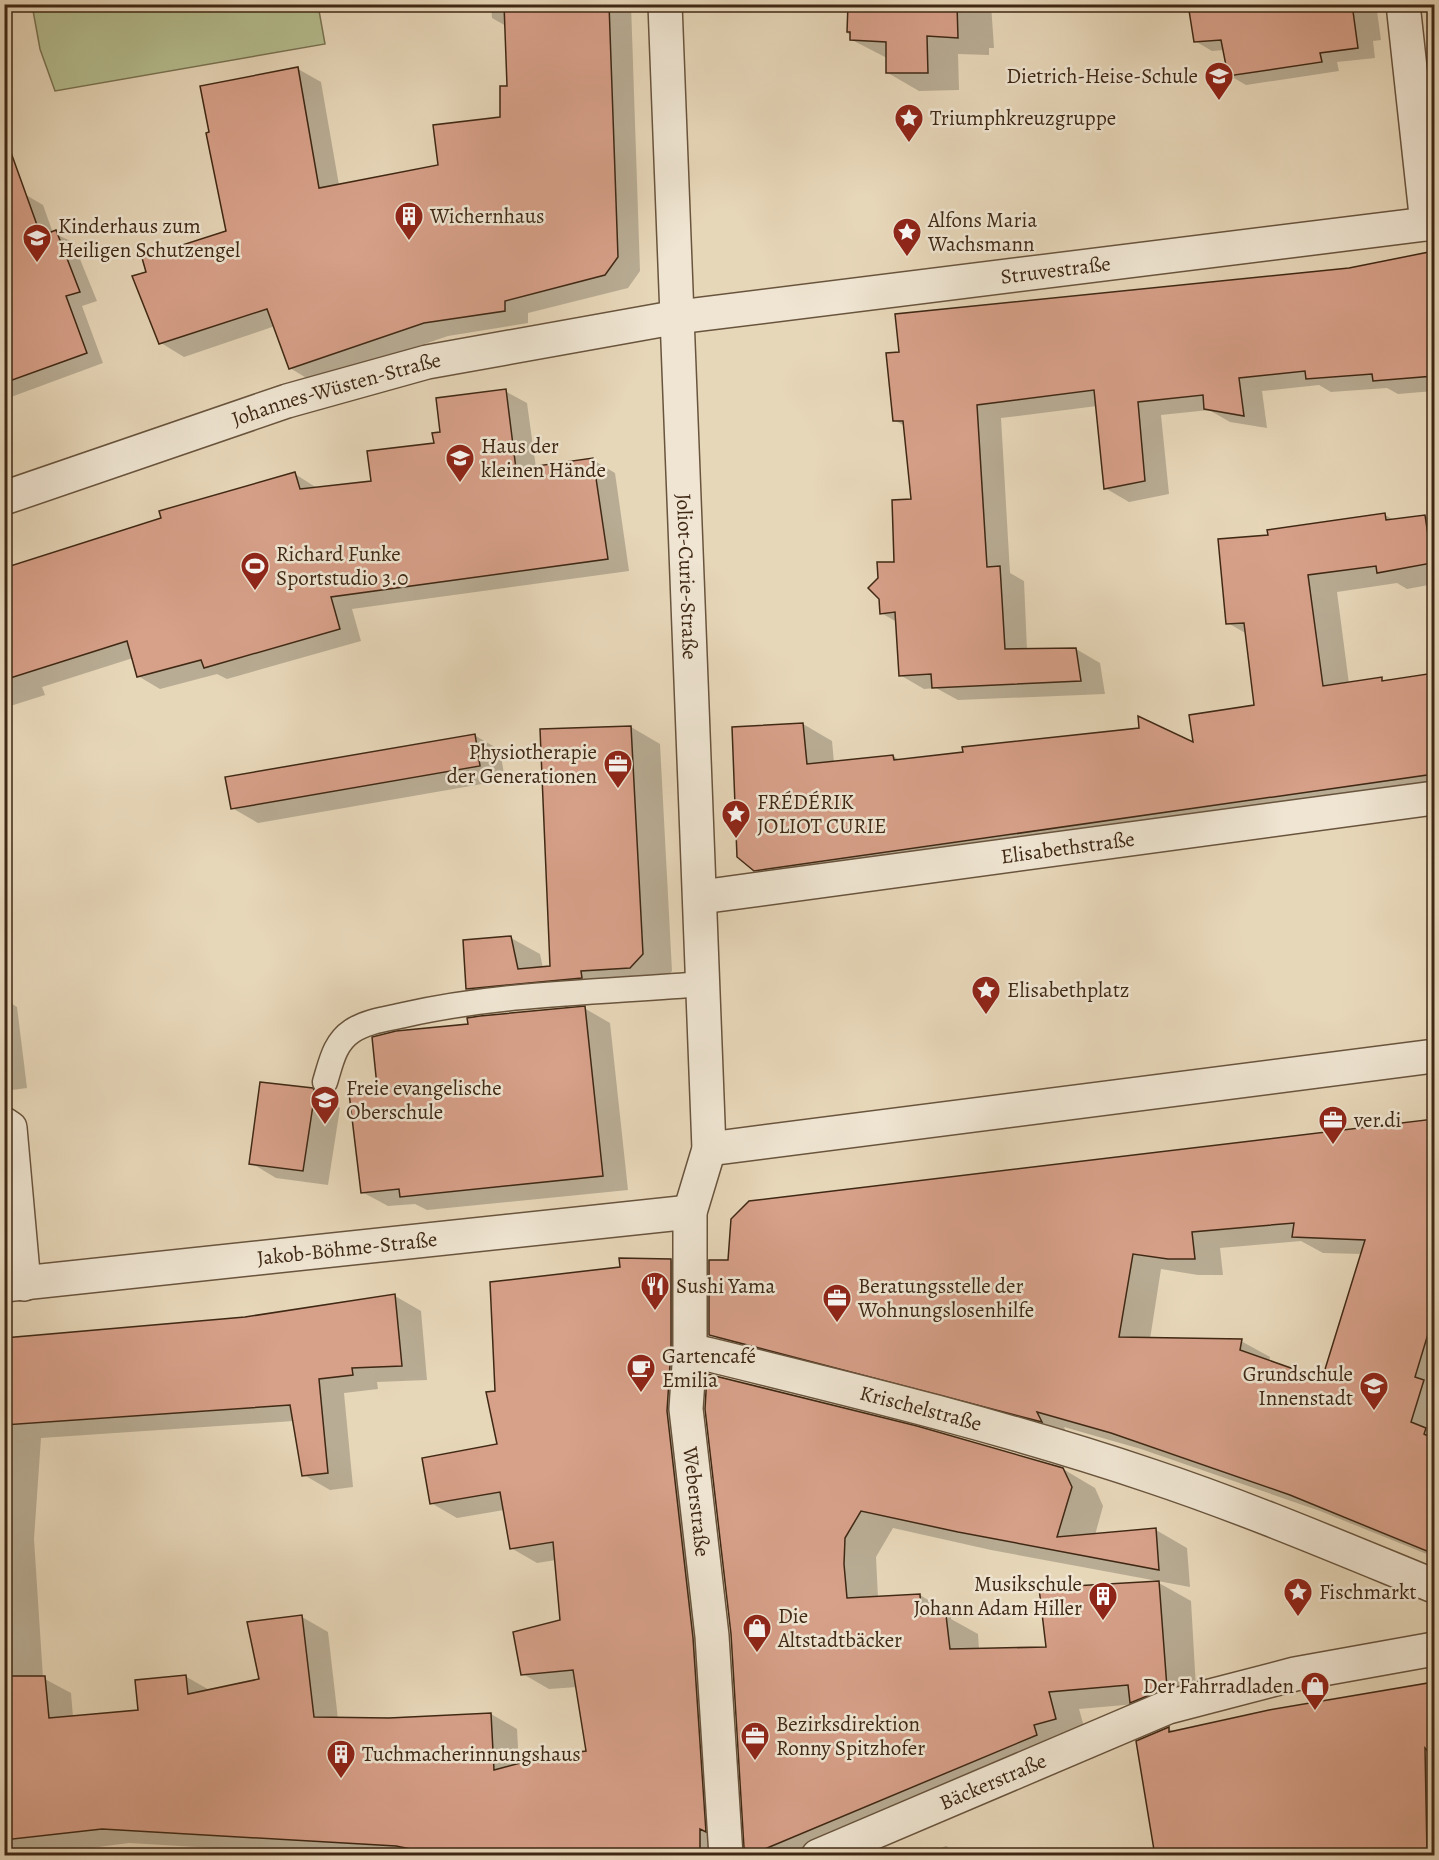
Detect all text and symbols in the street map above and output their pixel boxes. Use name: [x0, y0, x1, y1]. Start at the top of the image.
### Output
school or university icon: Dietrich-Heise-Schule: [1203, 60, 1235, 102]
place label: Dietrich-Heise-Schule: [1006, 62, 1198, 90]
place icon: Triumphkreuzgruppe: [893, 102, 925, 144]
place label: Triumphkreuzgruppe: [930, 104, 1116, 132]
building icon: Wichernhaus: [393, 200, 425, 242]
place label: Wichernhaus: [429, 202, 545, 230]
place label: Alfons Maria Wachsmann: [927, 206, 1037, 258]
place label: Kinderhaus zum Heiligen Schutzengel: [58, 212, 240, 264]
place icon: Alfons Maria Wachsmann: [891, 216, 923, 258]
school or university icon: Kinderhaus zum Heiligen Schutzengel: [21, 222, 53, 264]
street label: Struvestraße: [999, 249, 1112, 291]
street label: Johannes-Wüsten-Straße: [228, 346, 443, 433]
place label: Haus der kleinen Hände: [481, 432, 606, 484]
school or university icon: Haus der kleinen Hände: [444, 442, 476, 484]
street label: Joliot-Curie-Straße: [670, 493, 704, 660]
place label: Richard Funke Sportstudio 3.0: [276, 540, 409, 592]
sports icon: Richard Funke Sportstudio 3.0: [239, 550, 271, 592]
place label: Physiotherapie der Generationen: [447, 738, 597, 790]
office icon: Physiotherapie der Generationen: [602, 748, 634, 790]
place label: FRÉDÉRIK JOLIOT CURIE: [757, 788, 886, 840]
place icon: FRÉDÉRIK JOLIOT CURIE: [720, 798, 752, 840]
street label: Elisabethstraße: [999, 825, 1136, 870]
place icon: Elisabethplatz: [970, 974, 1002, 1016]
place label: Elisabethplatz: [1007, 976, 1130, 1004]
place label: Freie evangelische Oberschule: [346, 1074, 502, 1126]
school or university icon: Freie evangelische Oberschule: [309, 1084, 341, 1126]
office icon: ver.di: [1317, 1104, 1349, 1146]
place label: ver.di: [1353, 1106, 1402, 1134]
street label: Jakob-Böhme-Straße: [256, 1225, 439, 1272]
restaurant icon: Sushi Yama: [639, 1270, 671, 1312]
place label: Sushi Yama: [676, 1272, 776, 1300]
place label: Beratungsstelle der Wohnungslosenhilfe: [857, 1272, 1034, 1324]
office icon: Beratungsstelle der Wohnungslosenhilfe: [821, 1282, 853, 1324]
place label: Gartencafé Emilia: [662, 1342, 756, 1394]
cafe icon: Gartencafé Emilia: [625, 1352, 657, 1394]
place label: Grundschule Innenstadt: [1243, 1360, 1353, 1412]
school or university icon: Grundschule Innenstadt: [1358, 1370, 1390, 1412]
street label: Krischelstraße: [857, 1379, 985, 1438]
street label: Weberstraße: [676, 1444, 717, 1558]
place label: Musikschule Johann Adam Hiller: [913, 1570, 1082, 1622]
place icon: Fischmarkt: [1282, 1576, 1314, 1618]
place label: Fischmarkt: [1319, 1578, 1417, 1606]
building icon: Musikschule Johann Adam Hiller: [1087, 1580, 1119, 1622]
place label: Die Altstadtbäcker: [777, 1602, 902, 1654]
shop icon: Die Altstadtbäcker: [741, 1612, 773, 1654]
shop icon: Der Fahrradladen: [1299, 1670, 1331, 1712]
place label: Der Fahrradladen: [1143, 1672, 1294, 1700]
place label: Bezirksdirektion Ronny Spitzhofer: [776, 1710, 925, 1762]
office icon: Bezirksdirektion Ronny Spitzhofer: [739, 1720, 771, 1762]
building icon: Tuchmacherinnungshaus: [325, 1738, 357, 1780]
place label: Tuchmacherinnungshaus: [362, 1740, 581, 1768]
street label: Bäckerstraße: [935, 1746, 1051, 1817]

